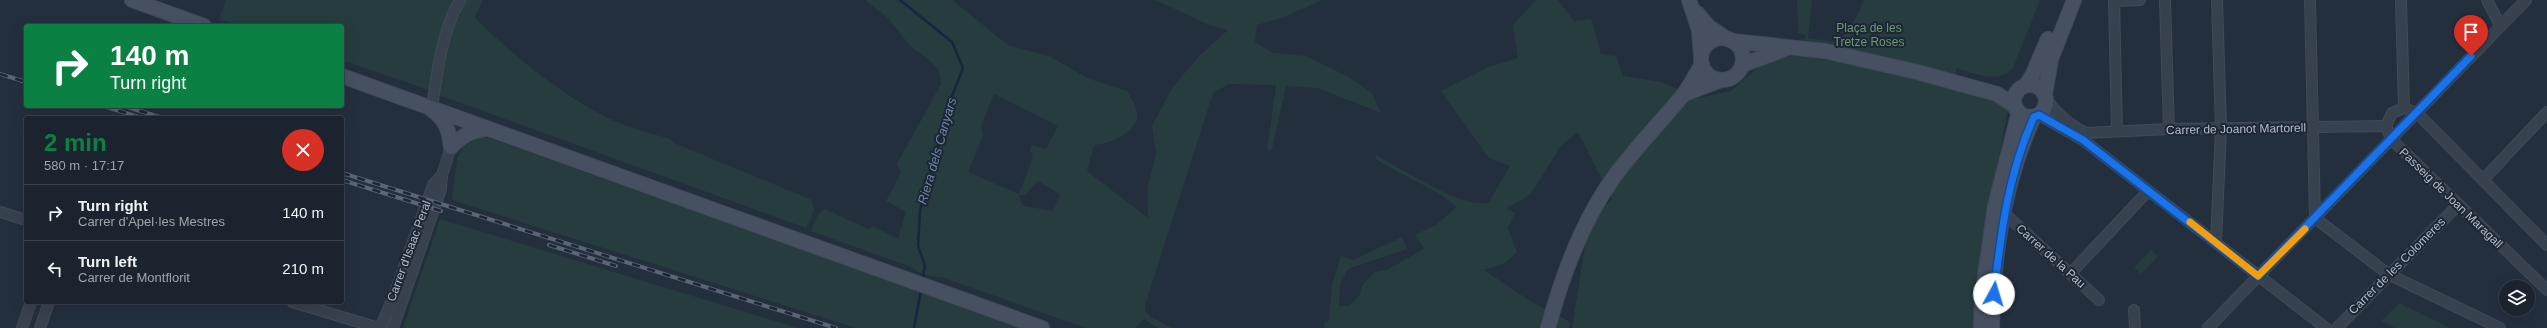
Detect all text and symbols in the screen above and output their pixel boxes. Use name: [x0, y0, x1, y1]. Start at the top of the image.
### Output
pin: [2454, 15, 2488, 56]
park label: Plaça de les Tretze Roses: [1834, 21, 1904, 49]
icon: arrive: [2460, 21, 2482, 43]
icon: right: [44, 40, 96, 92]
text: 140 m: [110, 40, 189, 71]
text: Turn right: [110, 73, 186, 93]
water label: Riera dels Canyars: [915, 95, 960, 206]
street label: Carrer de Joanot Martorell: [2166, 121, 2306, 137]
text: 2 min: [44, 129, 107, 156]
button: close: [282, 129, 324, 171]
street label: Passeig de Joan Maragall: [2396, 145, 2506, 251]
text: 580 m · 17:17: [44, 158, 124, 173]
text: Turn right: [78, 197, 148, 214]
street label: Carrer d'Isaac Peral: [384, 199, 434, 303]
icon: right: [44, 202, 66, 224]
text: 140 m: [282, 204, 324, 221]
text: Carrer d'Apel·les Mestres: [78, 214, 225, 229]
street label: Carrer de les Colomeres: [2346, 215, 2448, 317]
street label: Carrer de la Pau: [2014, 221, 2088, 291]
text: Turn left: [78, 253, 137, 270]
icon: left: [44, 258, 66, 280]
text: 210 m: [282, 260, 324, 277]
text: Carrer de Montflorit: [78, 270, 190, 285]
position arrow: [1973, 273, 2015, 315]
map controls: [2499, 280, 2535, 316]
button: layers: [2499, 280, 2535, 316]

